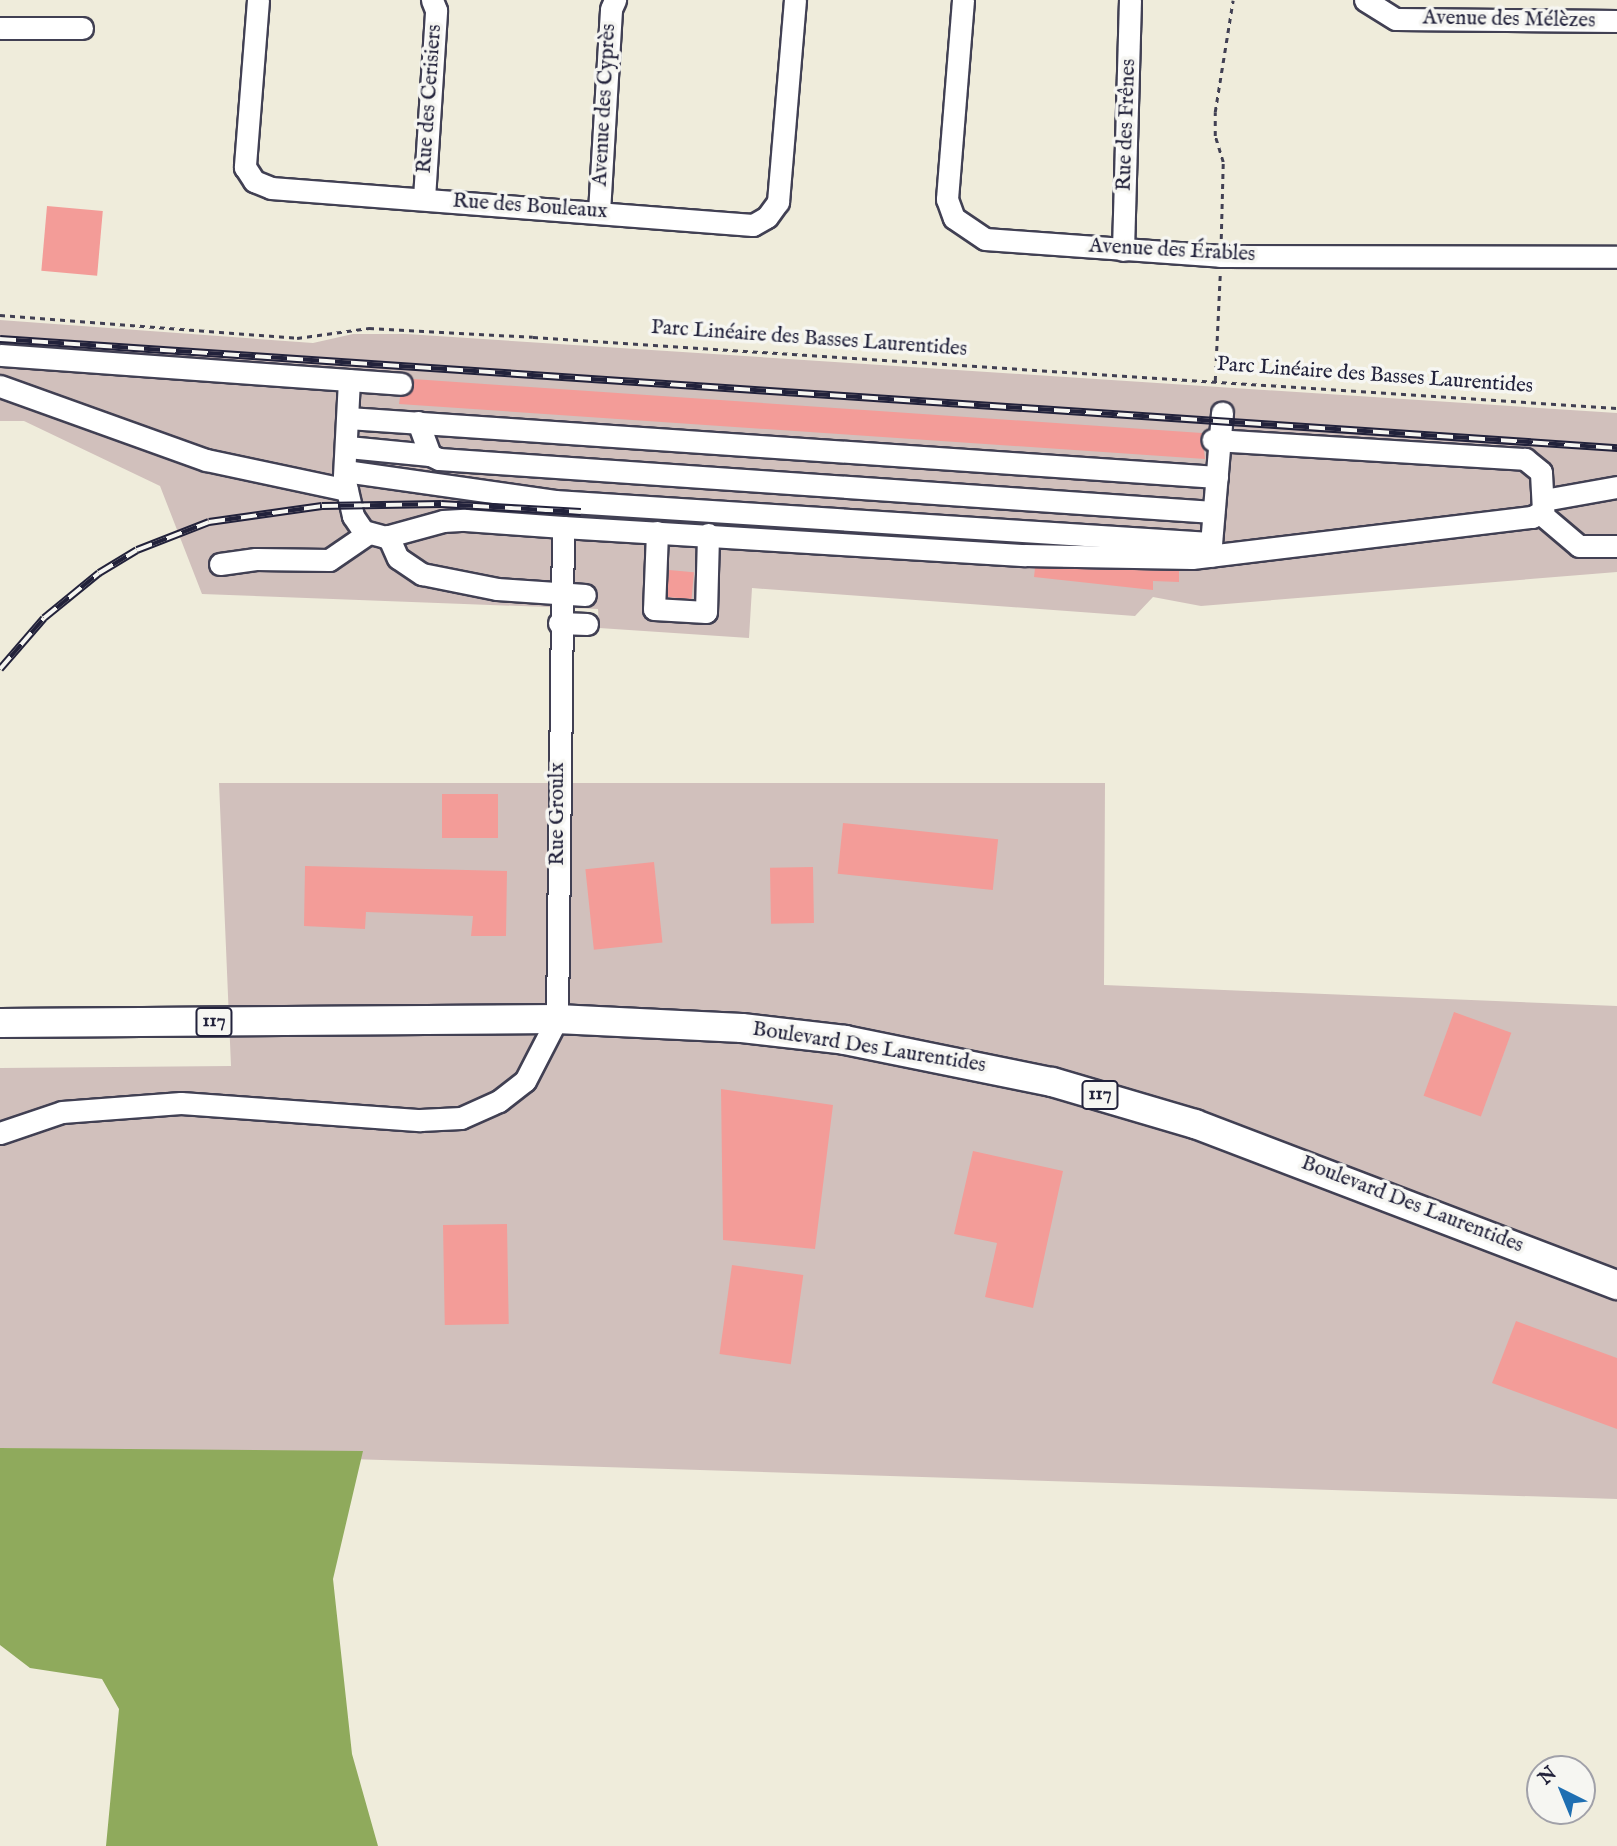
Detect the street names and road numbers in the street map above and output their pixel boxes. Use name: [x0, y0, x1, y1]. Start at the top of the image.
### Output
street label: Avenue des Mélèzes: [1422, 6, 1596, 34]
street label: Avenue des Cyprès: [588, 23, 622, 187]
street label: Rue des Cerisiers: [412, 24, 448, 174]
street label: Rue des Frênes: [1112, 58, 1142, 192]
street label: Rue des Bouleaux: [452, 189, 608, 225]
street label: Avenue des Érables: [1088, 234, 1256, 268]
street label: Parc Linéaire des Basses Laurentides: [650, 315, 968, 363]
street label: Parc Linéaire des Basses Laurentides: [1216, 352, 1534, 400]
street label: Rue Groulx: [545, 762, 571, 866]
road number: 117: [195, 1006, 233, 1038]
street label: Boulevard Des Laurentides: [751, 1017, 987, 1079]
road number: 117: [1081, 1079, 1119, 1110]
street label: Boulevard Des Laurentides: [1297, 1151, 1527, 1259]

